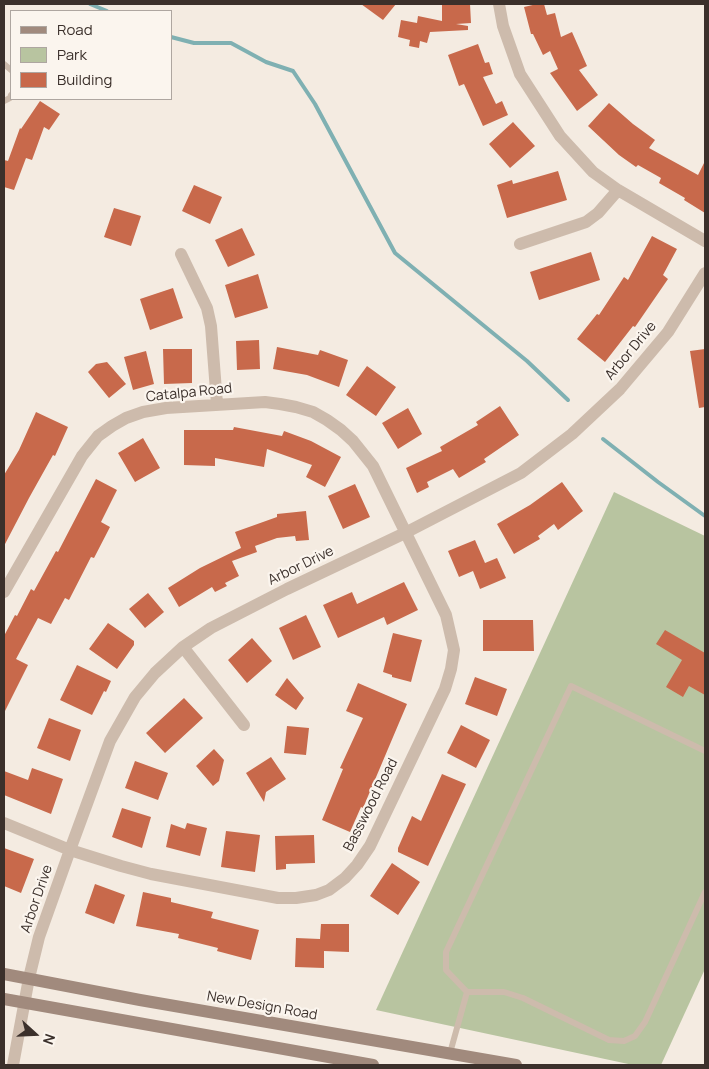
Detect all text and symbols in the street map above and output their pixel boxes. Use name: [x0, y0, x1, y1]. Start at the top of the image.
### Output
legend: [10, 10, 172, 100]
text: Road: [57, 19, 93, 40]
text: Park: [57, 44, 87, 65]
text: Building: [57, 69, 112, 90]
street label: Arbor Drive: [602, 318, 660, 384]
street label: Catalpa Road: [145, 380, 233, 406]
street label: Arbor Drive: [265, 543, 337, 589]
street label: Basswood Road: [340, 756, 402, 854]
street label: Arbor Drive: [17, 863, 57, 935]
street label: New Design Road: [205, 988, 319, 1024]
north arrow: [10, 1009, 60, 1059]
text: N: [39, 1031, 60, 1047]

